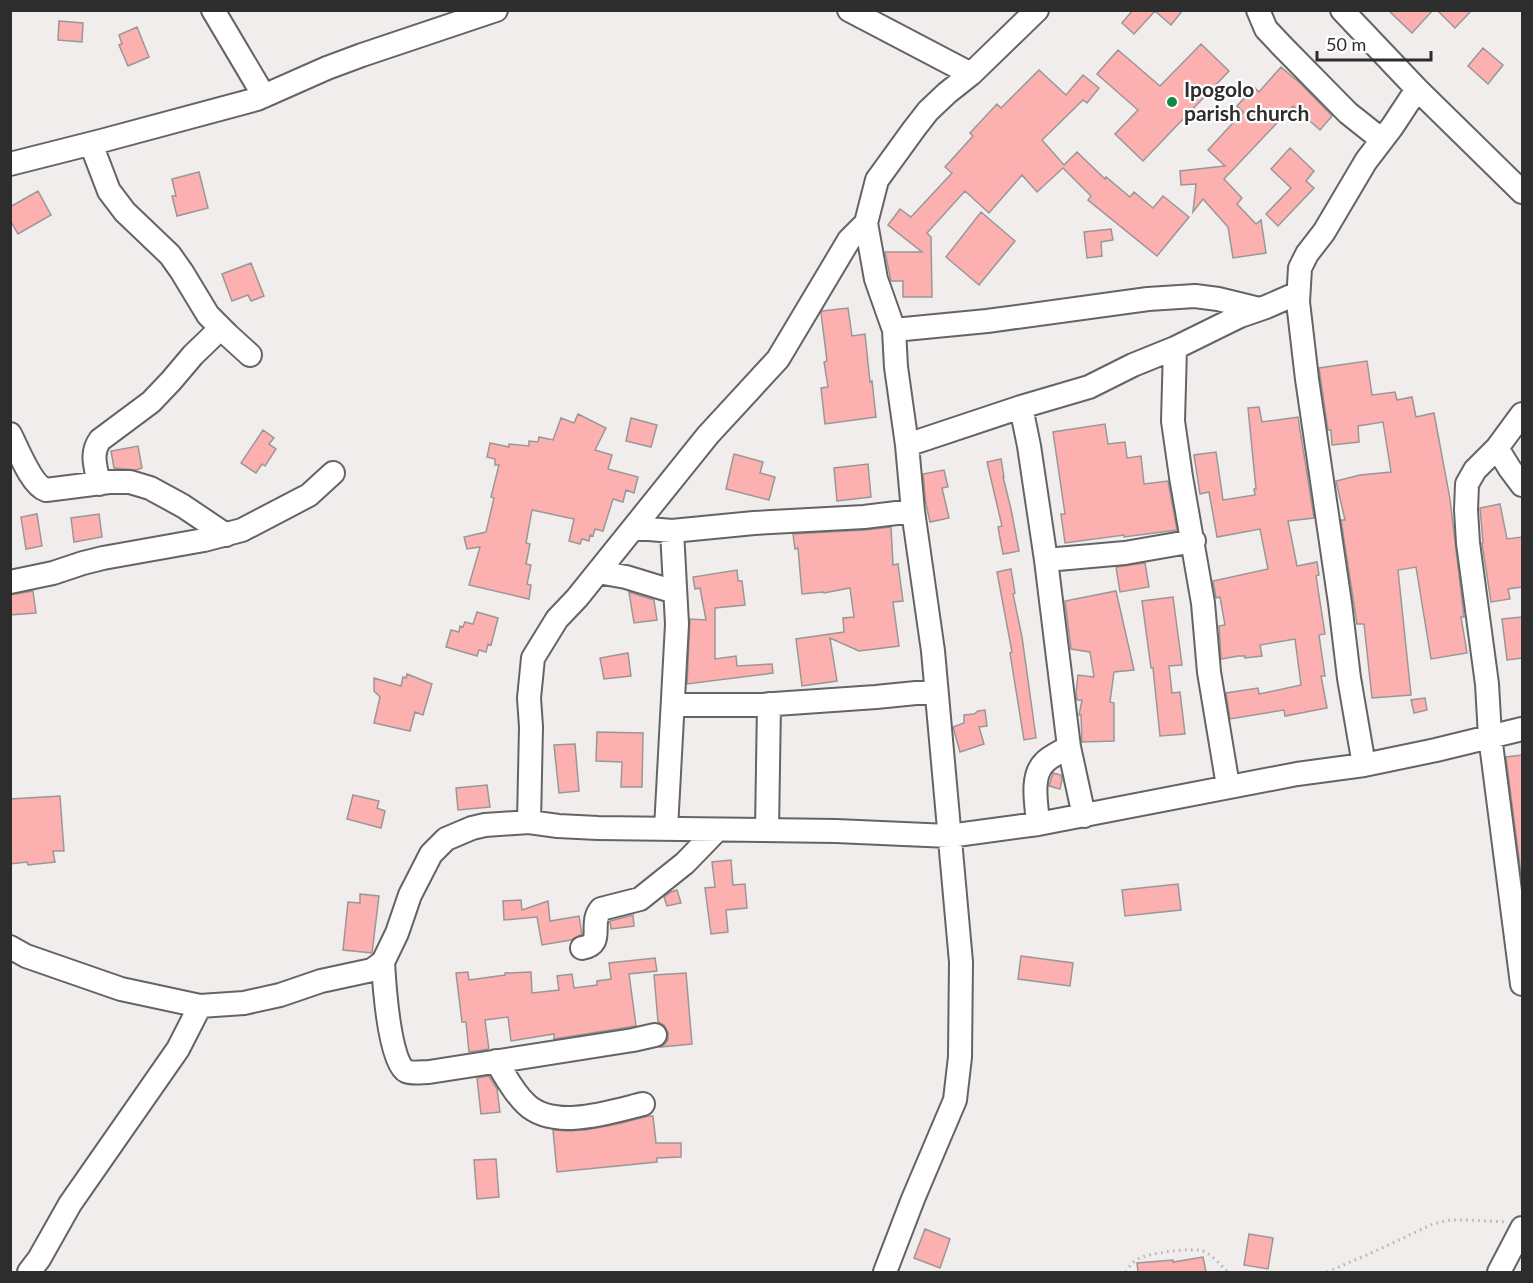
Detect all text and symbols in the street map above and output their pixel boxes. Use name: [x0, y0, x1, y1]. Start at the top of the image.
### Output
scale bar: [1317, 24, 1431, 62]
text: 50 m: [1326, 33, 1366, 55]
place label: Ipogolo parish church: [1184, 76, 1309, 125]
marker: Ipogolo parish church: [1165, 95, 1179, 109]

